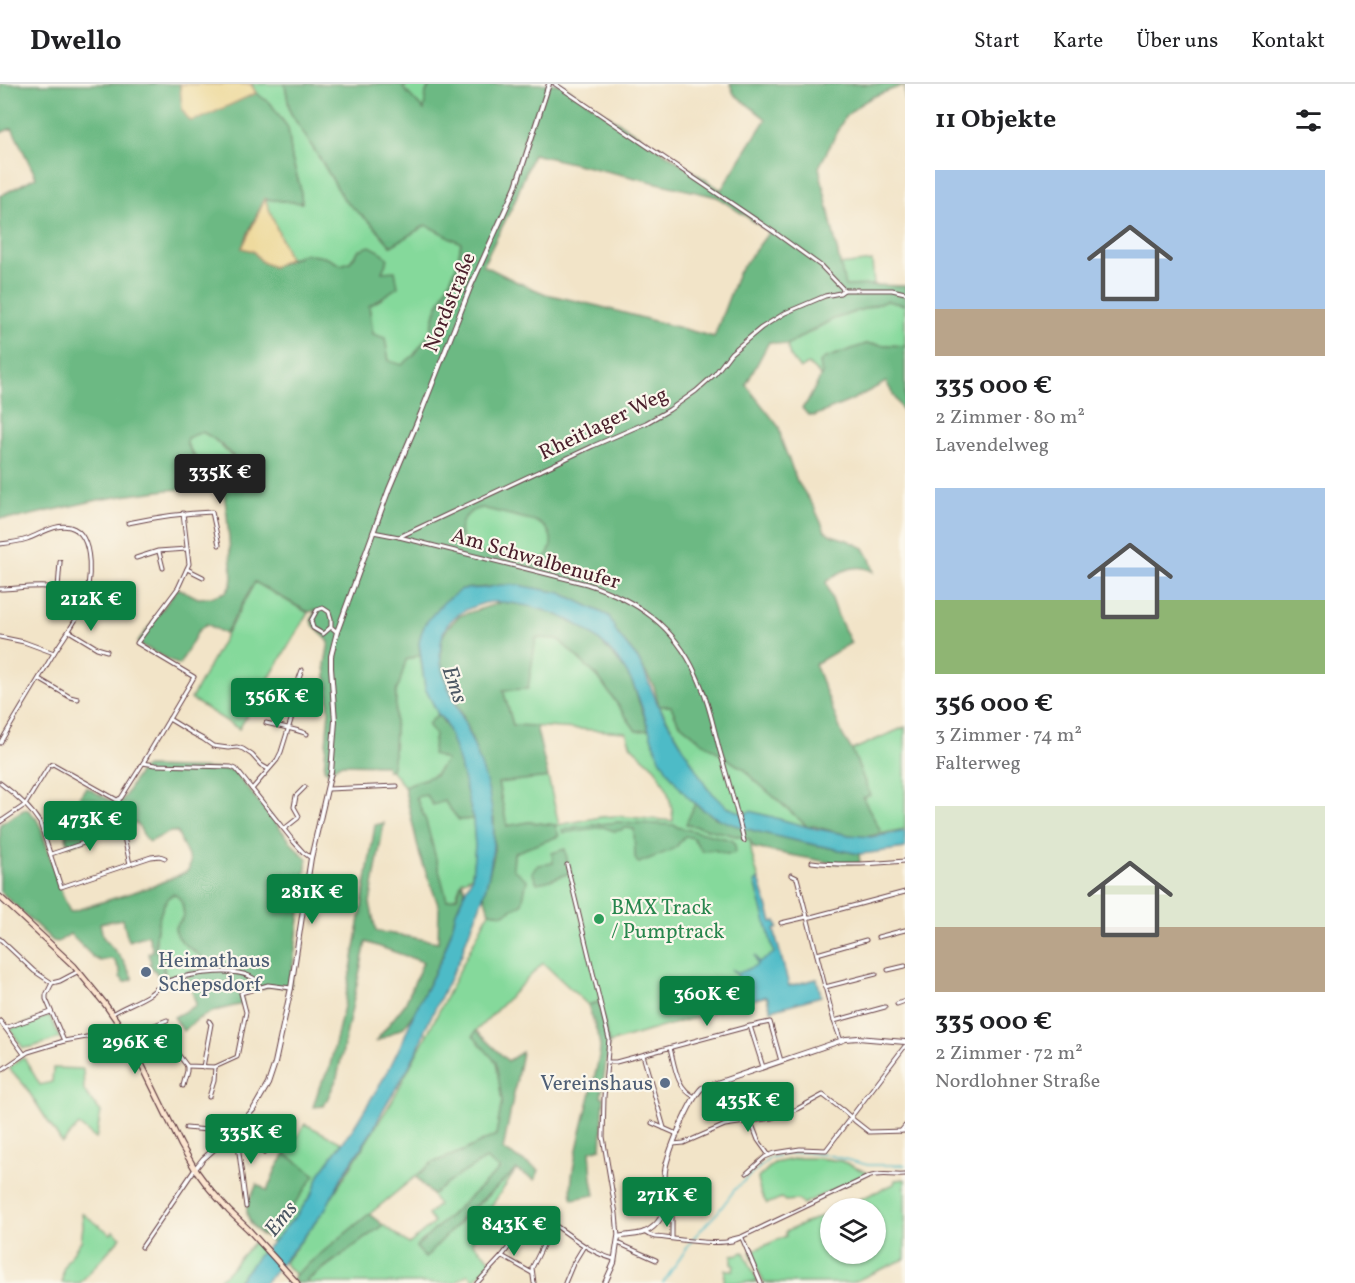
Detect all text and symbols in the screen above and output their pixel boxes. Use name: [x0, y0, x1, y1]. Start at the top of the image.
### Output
text: Dwello: [30, 22, 122, 61]
text: Start: [974, 27, 1020, 56]
text: Karte: [1053, 27, 1103, 56]
text: Über uns: [1136, 27, 1218, 56]
text: Kontakt: [1251, 27, 1325, 56]
text: 11 Objekte: [935, 102, 1056, 138]
icon: filters: [1292, 104, 1325, 137]
icon: home: [1076, 209, 1184, 317]
street label: Nordstraße: [417, 248, 484, 357]
text: 335 000 €: [935, 368, 1052, 404]
street label: Rheitlager Weg: [534, 381, 673, 468]
text: 2 Zimmer · 80 m²: [935, 404, 1085, 432]
text: Lavendelweg: [935, 432, 1049, 460]
pin: 335K €: [171, 454, 269, 505]
text: 335K €: [188, 459, 252, 487]
street label: Am Schwalbenufer: [448, 521, 624, 597]
icon: home: [1076, 527, 1184, 635]
pin: 212K €: [42, 581, 140, 632]
text: 212K €: [60, 586, 122, 614]
water label: Ems: [433, 662, 474, 708]
pin: 356K €: [228, 678, 326, 729]
text: 356K €: [245, 683, 309, 711]
text: 356 000 €: [935, 686, 1053, 722]
text: 3 Zimmer · 74 m²: [935, 722, 1082, 750]
text: Falterweg: [935, 750, 1021, 778]
pin: 473K €: [41, 801, 139, 852]
text: 473K €: [58, 806, 122, 834]
icon: home: [1076, 845, 1184, 953]
pin: 281K €: [263, 874, 361, 925]
text: 281K €: [281, 879, 343, 907]
place label: BMX Track / Pumptrack: [611, 894, 725, 947]
marker: BMX Track / Pumptrack: [592, 912, 606, 926]
place label: Heimathaus Schepsdorf: [158, 947, 270, 1000]
marker: Heimathaus Schepsdorf: [139, 965, 153, 979]
pin: 360K €: [658, 976, 756, 1027]
text: 360K €: [674, 981, 740, 1009]
text: 335 000 €: [935, 1004, 1052, 1040]
pin: 296K €: [86, 1024, 184, 1075]
text: 296K €: [102, 1029, 168, 1057]
text: 2 Zimmer · 72 m²: [935, 1040, 1083, 1068]
text: Nordlohner Straße: [935, 1068, 1100, 1096]
place label: Vereinshaus: [540, 1070, 653, 1099]
marker: Vereinshaus: [658, 1076, 672, 1090]
pin: 435K €: [699, 1082, 797, 1133]
text: 435K €: [716, 1087, 780, 1115]
pin: 335K €: [202, 1114, 300, 1165]
text: 335K €: [219, 1119, 283, 1147]
pin: 271K €: [618, 1177, 716, 1228]
text: 271K €: [637, 1182, 697, 1210]
water label: Ems: [258, 1195, 306, 1244]
map controls: [820, 1198, 886, 1264]
button: layers: [820, 1198, 886, 1264]
pin: 843K €: [465, 1206, 563, 1257]
text: 843K €: [481, 1211, 547, 1239]

